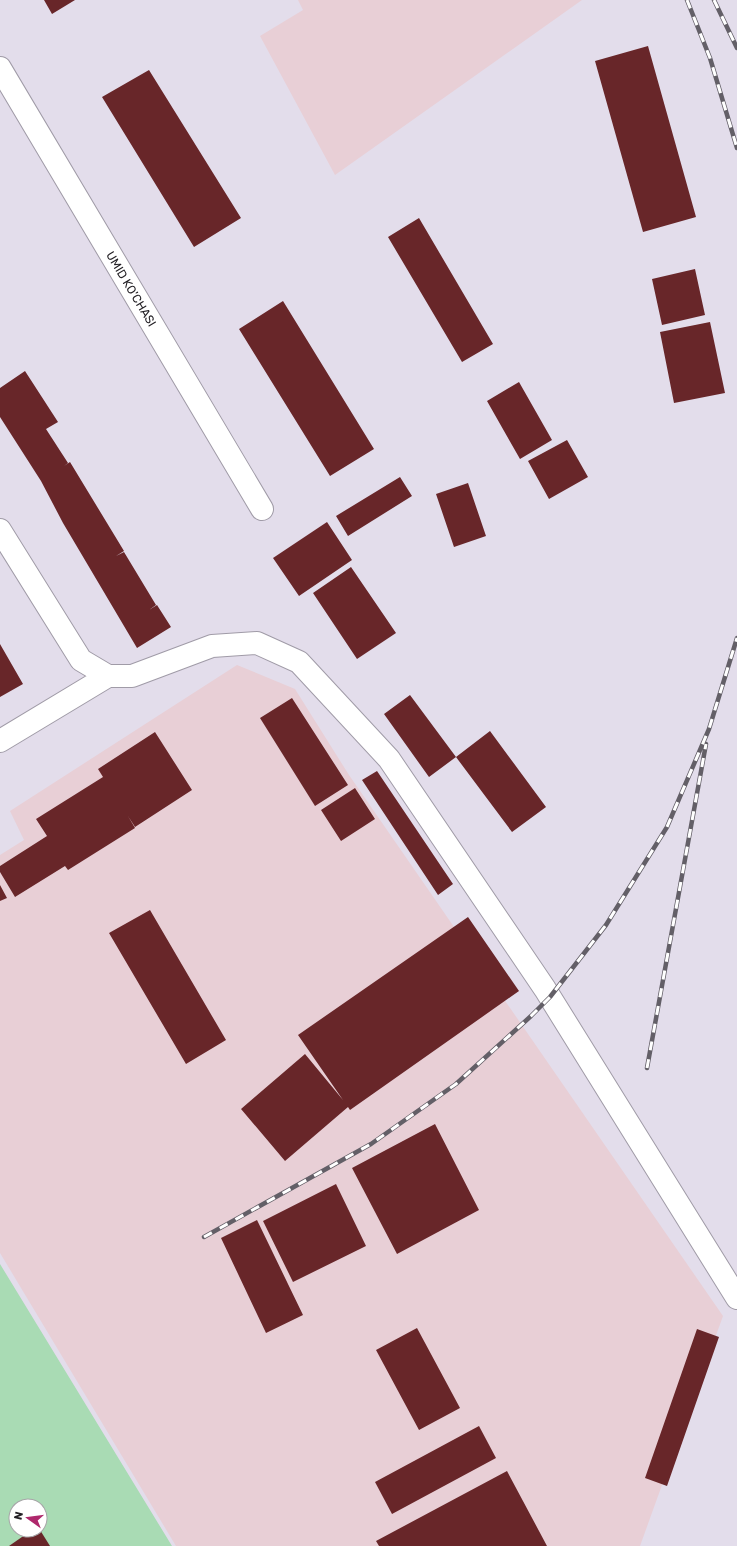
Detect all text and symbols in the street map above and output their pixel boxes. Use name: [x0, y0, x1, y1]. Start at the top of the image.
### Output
street label: UMID KO'CHASI: [103, 249, 159, 329]
north arrow: [8, 1498, 48, 1538]
text: N: [12, 1510, 26, 1521]

